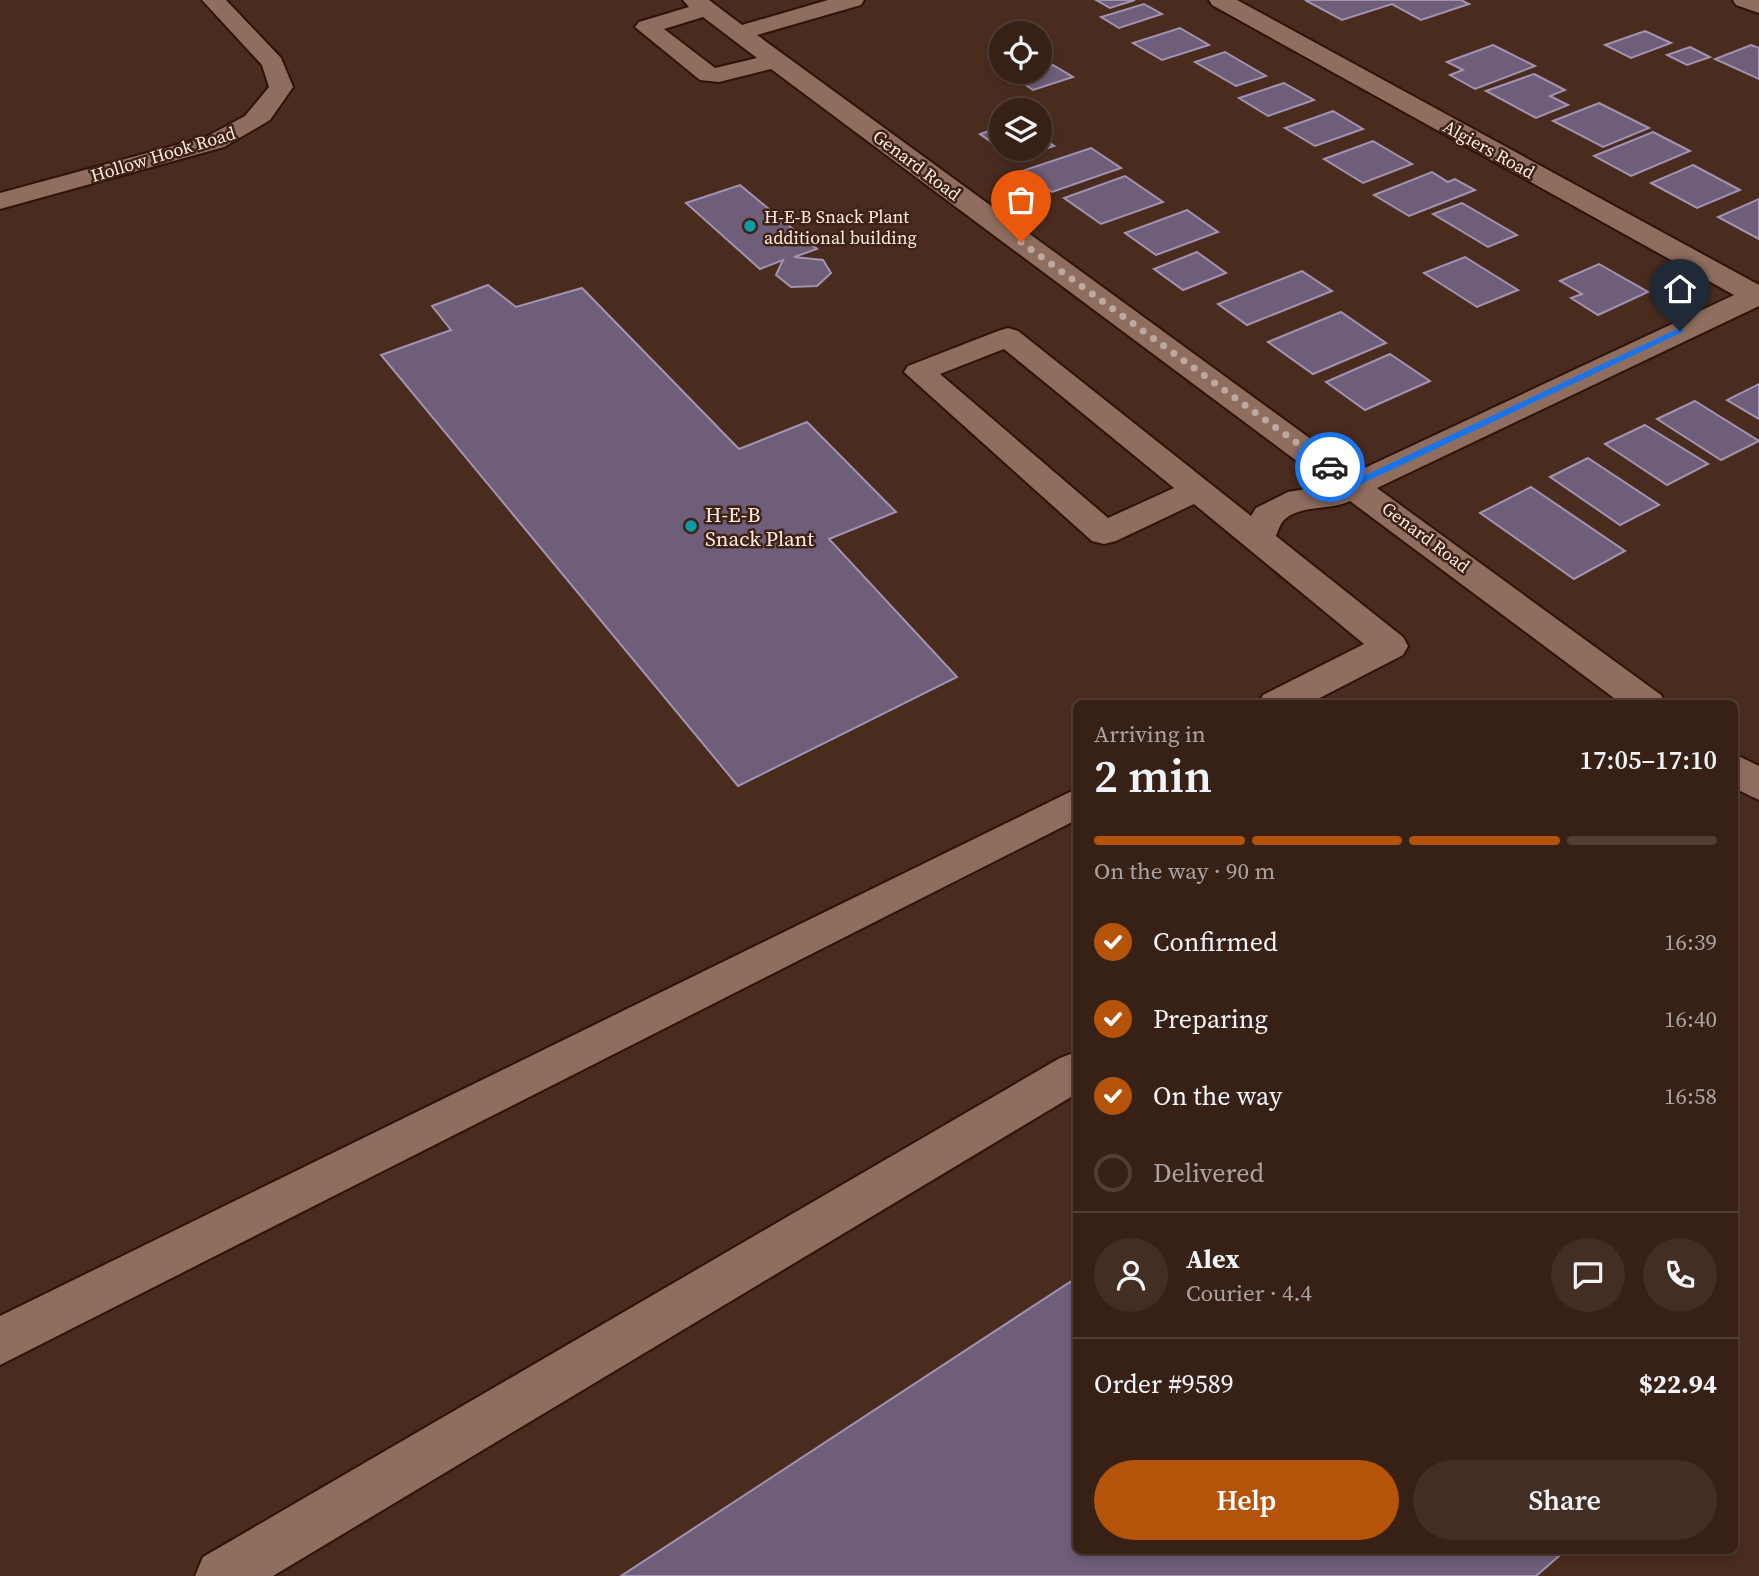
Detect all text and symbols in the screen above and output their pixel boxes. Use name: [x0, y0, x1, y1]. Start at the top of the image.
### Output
map controls: [989, 21, 1052, 161]
button: locate: [989, 21, 1052, 84]
button: layers: [989, 98, 1052, 161]
street label: Algiers Road: [1439, 114, 1539, 184]
street label: Hollow Hook Road: [87, 120, 239, 188]
street label: Genard Road: [868, 124, 966, 206]
pin: [991, 170, 1051, 242]
icon: bag: [1002, 181, 1040, 219]
place label: H-E-B Snack Plant additional building: [764, 204, 917, 250]
marker: H-E-B Snack Plant additional building: [742, 218, 758, 234]
pin: [1650, 259, 1710, 331]
icon: home: [1661, 270, 1699, 308]
courier: [1295, 432, 1365, 502]
icon: car: [1311, 448, 1349, 486]
street label: Genard Road: [1377, 496, 1475, 578]
place label: H-E-B Snack Plant: [705, 500, 814, 553]
marker: H-E-B Snack Plant: [683, 518, 699, 534]
text: Arriving in: [1094, 718, 1206, 750]
text: 17:05–17:10: [1580, 742, 1717, 778]
text: 2 min: [1094, 744, 1212, 807]
text: On the way · 90 m: [1094, 855, 1275, 887]
icon: check: [1094, 923, 1132, 961]
text: Confirmed: [1153, 924, 1278, 960]
text: 16:39: [1664, 926, 1717, 958]
icon: check: [1094, 1000, 1132, 1038]
text: Preparing: [1153, 1001, 1268, 1037]
text: 16:40: [1664, 1003, 1717, 1035]
icon: check: [1094, 1077, 1132, 1115]
text: On the way: [1153, 1078, 1282, 1114]
text: 16:58: [1664, 1080, 1717, 1112]
text: Delivered: [1153, 1155, 1264, 1191]
button: person: [1094, 1238, 1168, 1312]
button: chat: [1551, 1238, 1625, 1312]
button: phone: [1643, 1238, 1717, 1312]
text: Alex: [1186, 1241, 1240, 1277]
text: Courier · 4.4: [1186, 1277, 1312, 1309]
text: Order #9589: [1094, 1366, 1234, 1402]
text: $22.94: [1639, 1366, 1717, 1402]
button: Help: [1094, 1460, 1399, 1540]
button: Share: [1413, 1460, 1717, 1540]

